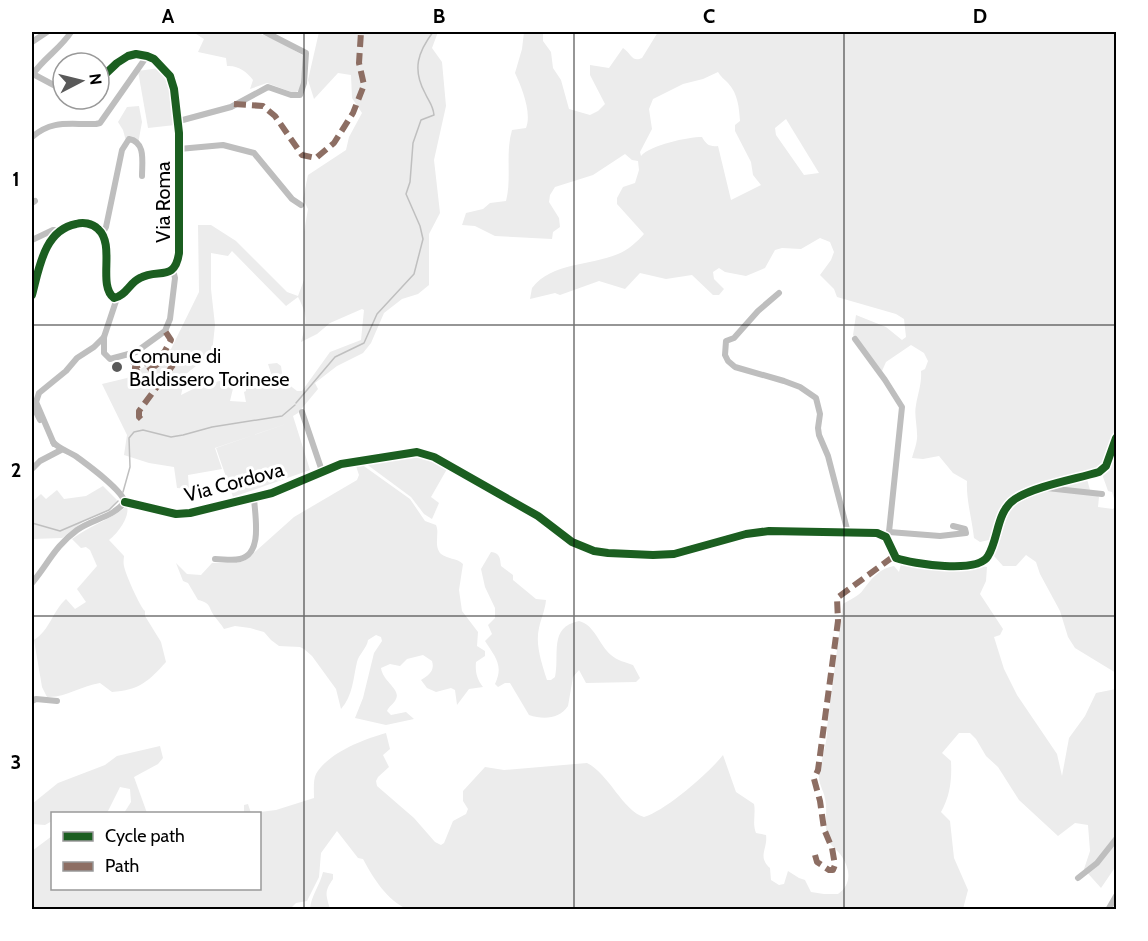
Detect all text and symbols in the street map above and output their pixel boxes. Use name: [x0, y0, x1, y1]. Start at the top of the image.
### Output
text: A: [162, 4, 175, 28]
text: B: [433, 4, 445, 28]
text: C: [703, 4, 715, 28]
text: D: [973, 4, 987, 28]
north arrow: [51, 51, 111, 111]
text: N: [85, 72, 106, 86]
street label: Via Roma: [151, 161, 175, 243]
text: 1: [12, 167, 20, 191]
place label: Comune di Baldissero Torinese: [129, 344, 289, 391]
marker: Comune di Baldissero Torinese: [110, 360, 124, 374]
street label: Via Cordova: [182, 457, 287, 507]
text: 2: [11, 458, 21, 482]
text: 3: [11, 750, 21, 774]
legend: [51, 812, 261, 890]
text: Cycle path: [105, 825, 185, 847]
text: Path: [105, 855, 139, 877]

